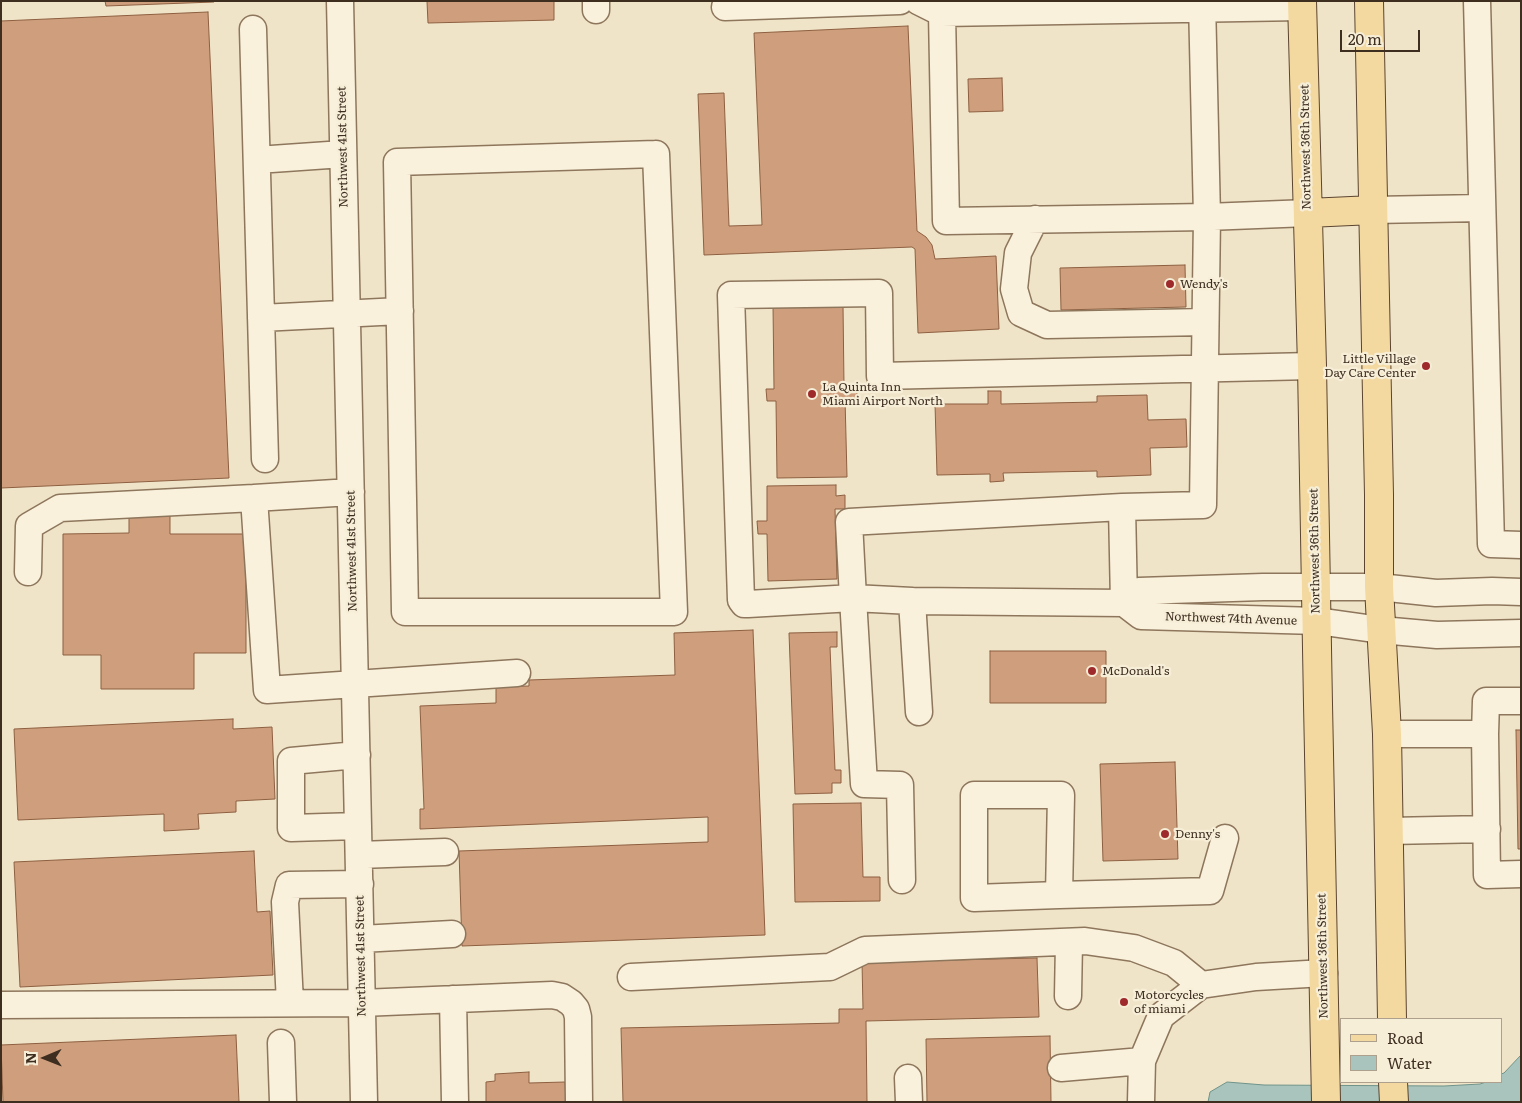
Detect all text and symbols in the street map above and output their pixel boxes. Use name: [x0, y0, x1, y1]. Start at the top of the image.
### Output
scale bar: [1342, 20, 1422, 52]
text: 20 m: [1348, 27, 1382, 50]
street label: Northwest 36th Street: [1298, 84, 1314, 210]
street label: Northwest 41st Street: [335, 86, 351, 208]
place label: Wendy's: [1180, 277, 1228, 291]
marker: Wendy's: [1164, 278, 1176, 290]
place label: Little Village Day Care Center: [1324, 352, 1416, 380]
marker: Little Village Day Care Center: [1420, 360, 1432, 372]
place label: La Quinta Inn Miami Airport North: [822, 380, 943, 408]
marker: La Quinta Inn Miami Airport North: [806, 388, 818, 400]
street label: Northwest 36th Street: [1307, 488, 1323, 614]
street label: Northwest 41st Street: [344, 490, 360, 612]
street label: Northwest 74th Avenue: [1165, 609, 1297, 629]
place label: McDonald's: [1102, 664, 1169, 678]
marker: McDonald's: [1086, 665, 1098, 677]
place label: Denny's: [1175, 827, 1220, 841]
marker: Denny's: [1159, 828, 1171, 840]
street label: Northwest 36th Street: [1315, 893, 1331, 1019]
street label: Northwest 41st Street: [353, 895, 369, 1017]
place label: Motorcycles of miami: [1134, 988, 1204, 1016]
marker: Motorcycles of miami: [1118, 996, 1130, 1008]
legend: [1340, 1018, 1502, 1083]
text: Road: [1387, 1026, 1423, 1049]
north arrow: [20, 1033, 70, 1083]
text: Water: [1387, 1051, 1432, 1074]
text: N: [20, 1052, 40, 1064]

